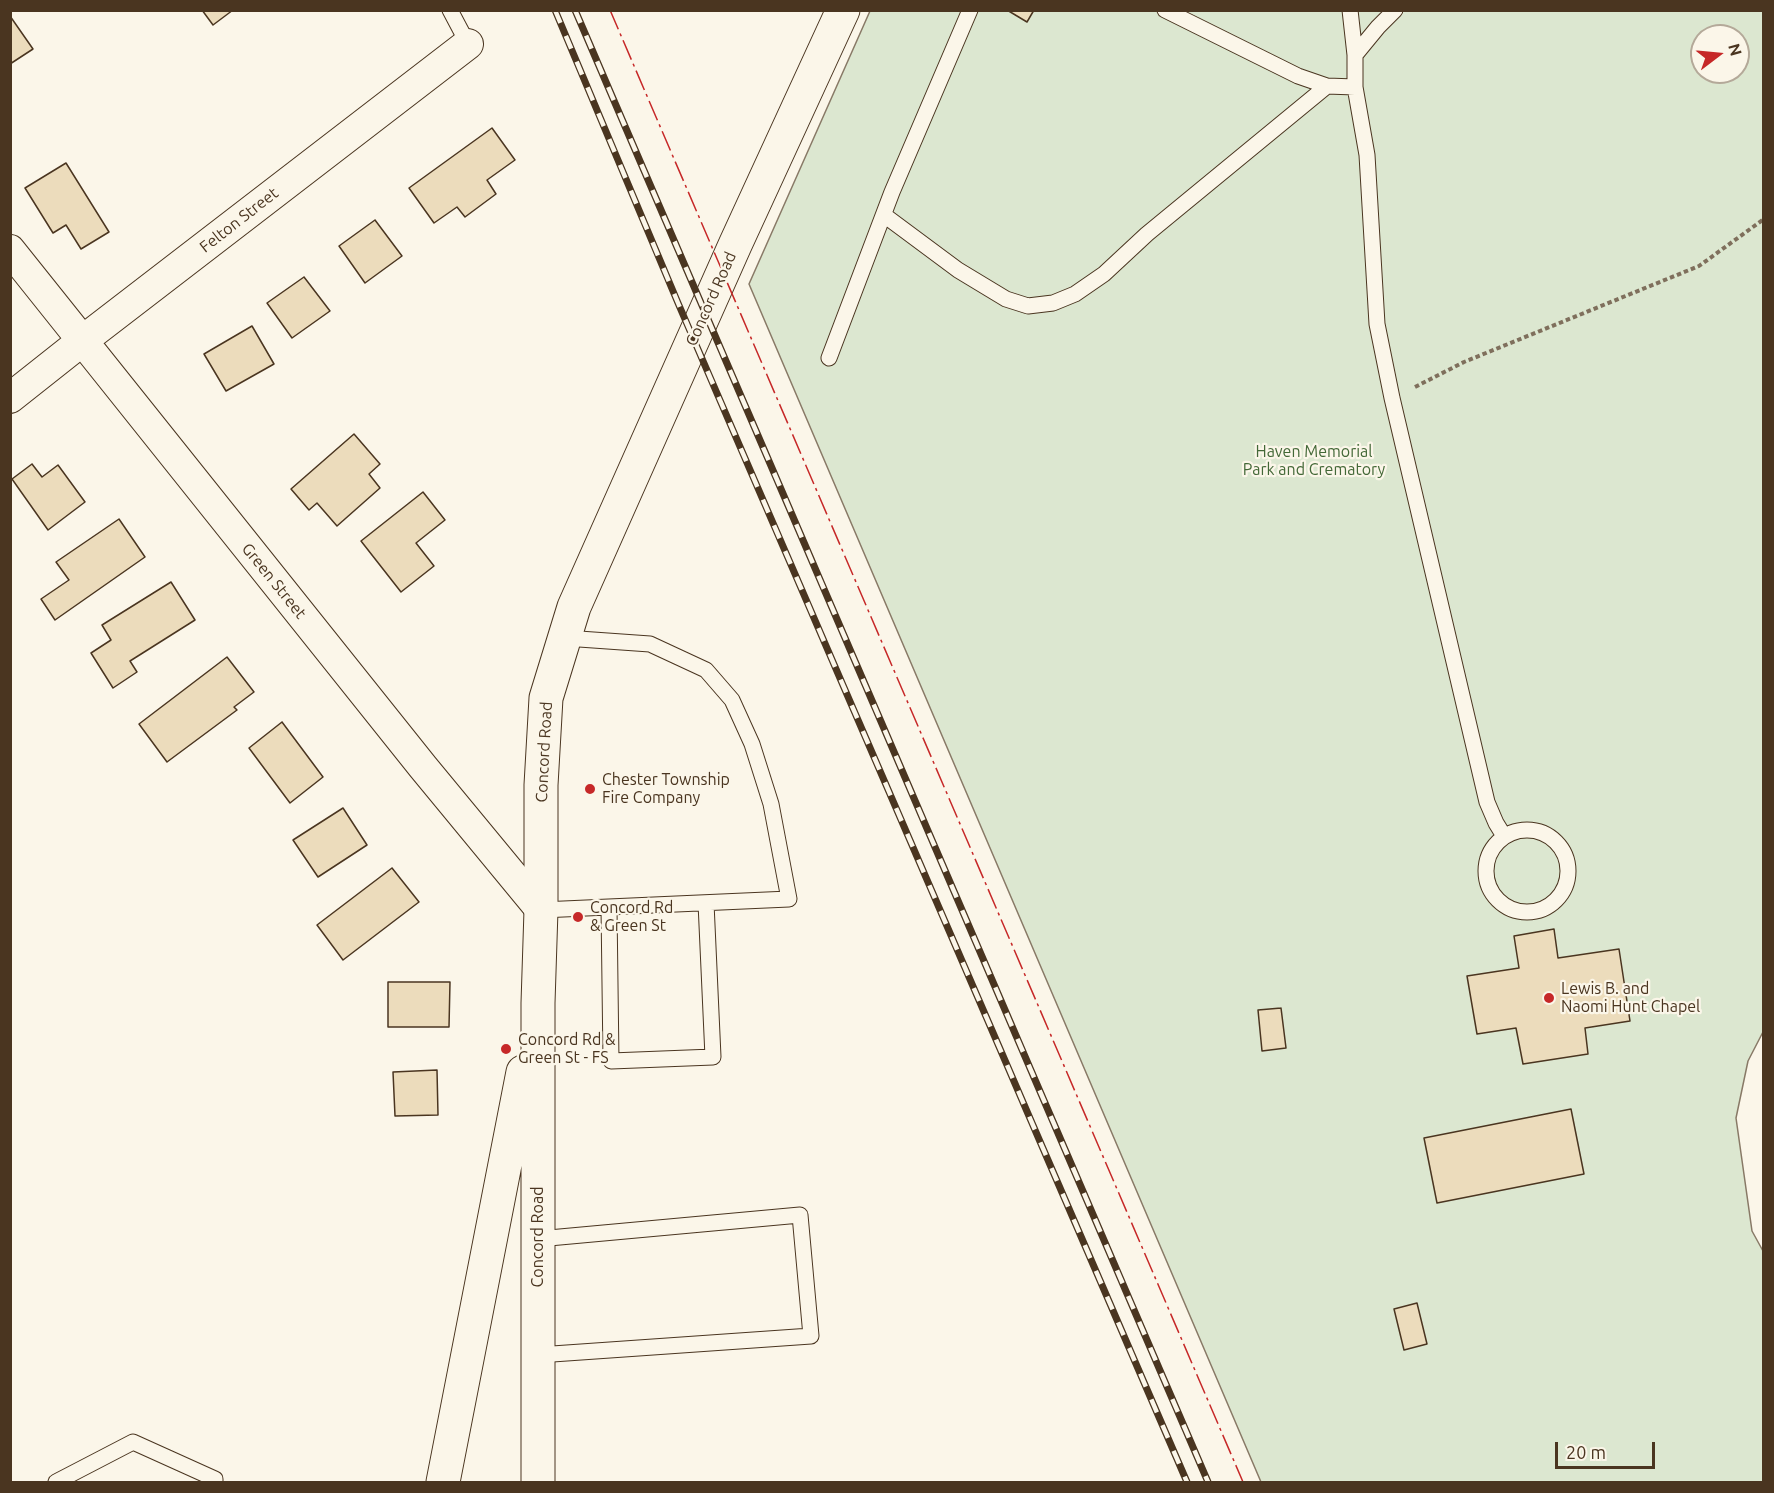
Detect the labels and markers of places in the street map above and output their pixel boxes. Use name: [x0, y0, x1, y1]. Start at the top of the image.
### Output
place label: Chester Township Fire Company: [602, 770, 730, 808]
marker: Chester Township Fire Company: [583, 782, 597, 796]
place label: Concord Rd & Green St: [590, 898, 673, 936]
marker: Concord Rd & Green St: [571, 910, 585, 924]
place label: Lewis B. and Naomi Hunt Chapel: [1561, 979, 1700, 1017]
marker: Lewis B. and Naomi Hunt Chapel: [1542, 991, 1556, 1005]
place label: Concord Rd & Green St - FS: [518, 1030, 616, 1068]
marker: Concord Rd & Green St - FS: [499, 1042, 513, 1056]

